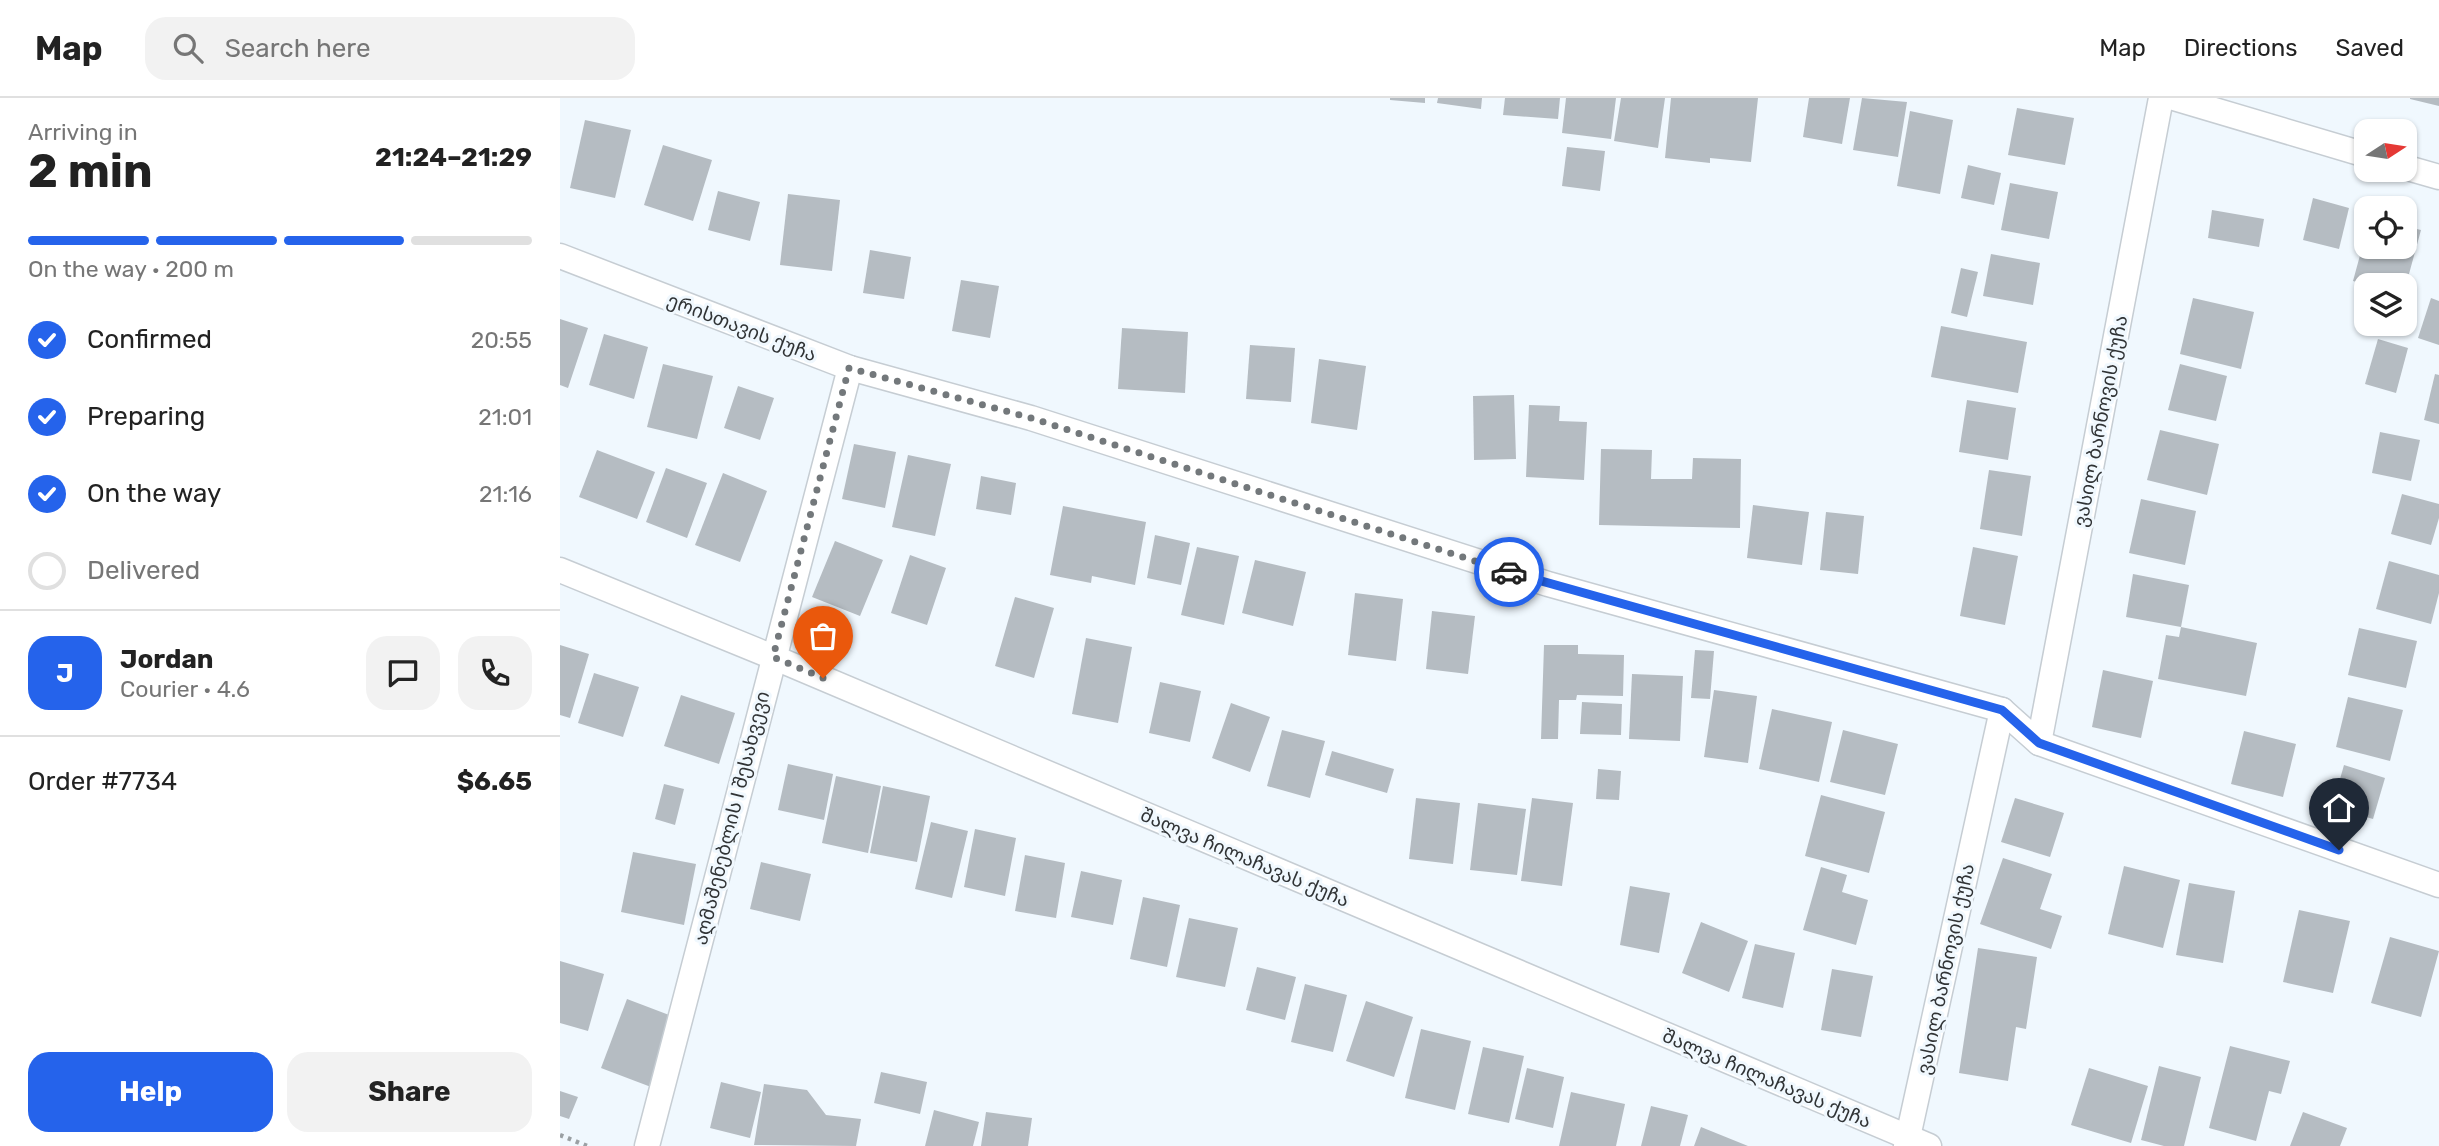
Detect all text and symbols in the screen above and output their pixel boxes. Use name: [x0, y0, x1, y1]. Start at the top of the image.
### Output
search box: [145, 17, 635, 80]
text: Map: [35, 29, 103, 68]
icon: search: [169, 29, 207, 67]
text: Search here: [225, 33, 370, 64]
text: Map: [2099, 34, 2146, 62]
text: Directions: [2184, 34, 2297, 62]
text: Saved: [2335, 34, 2404, 62]
text: Arriving in: [28, 118, 138, 146]
north arrow: [2354, 119, 2417, 182]
map controls: [2354, 119, 2417, 336]
text: 21:24–21:29: [375, 142, 532, 173]
text: 2 min: [28, 144, 153, 199]
button: locate: [2354, 196, 2417, 259]
text: On the way · 200 m: [28, 255, 234, 283]
button: layers: [2354, 273, 2417, 336]
street label: ერისთავის ქუჩა: [664, 288, 820, 366]
street label: ვასილ ბარნოვის ქუჩა: [2069, 313, 2133, 529]
icon: check: [28, 321, 66, 359]
text: Confirmed: [87, 324, 212, 355]
text: 20:55: [471, 326, 532, 354]
icon: check: [28, 398, 66, 436]
text: Preparing: [87, 401, 205, 432]
text: 21:01: [478, 403, 532, 431]
icon: check: [28, 475, 66, 513]
text: On the way: [87, 478, 221, 509]
text: 21:16: [479, 480, 532, 508]
courier: [1474, 537, 1544, 607]
icon: car: [1490, 553, 1528, 591]
text: Delivered: [87, 555, 200, 586]
pin: [793, 606, 853, 678]
icon: bag: [804, 617, 842, 655]
button: chat: [366, 636, 440, 710]
button: phone: [458, 636, 532, 710]
text: Jordan: [120, 644, 213, 675]
text: J: [56, 658, 74, 689]
text: Courier · 4.6: [120, 675, 250, 703]
street label: აღმაშენებლის I შესახვევი: [689, 689, 775, 948]
text: Order #7734: [28, 766, 177, 797]
text: $6.65: [457, 766, 532, 797]
pin: [2309, 778, 2369, 850]
icon: home: [2320, 789, 2358, 827]
street label: შალვა ჩილაჩავას ქუჩა: [1137, 803, 1353, 913]
street label: ვასილ ბარნოვის ქუჩა: [1912, 862, 1980, 1077]
street label: შალვა ჩილაჩავას ქუჩა: [1659, 1024, 1875, 1134]
button: Help: [28, 1052, 273, 1132]
button: Share: [287, 1052, 532, 1132]

